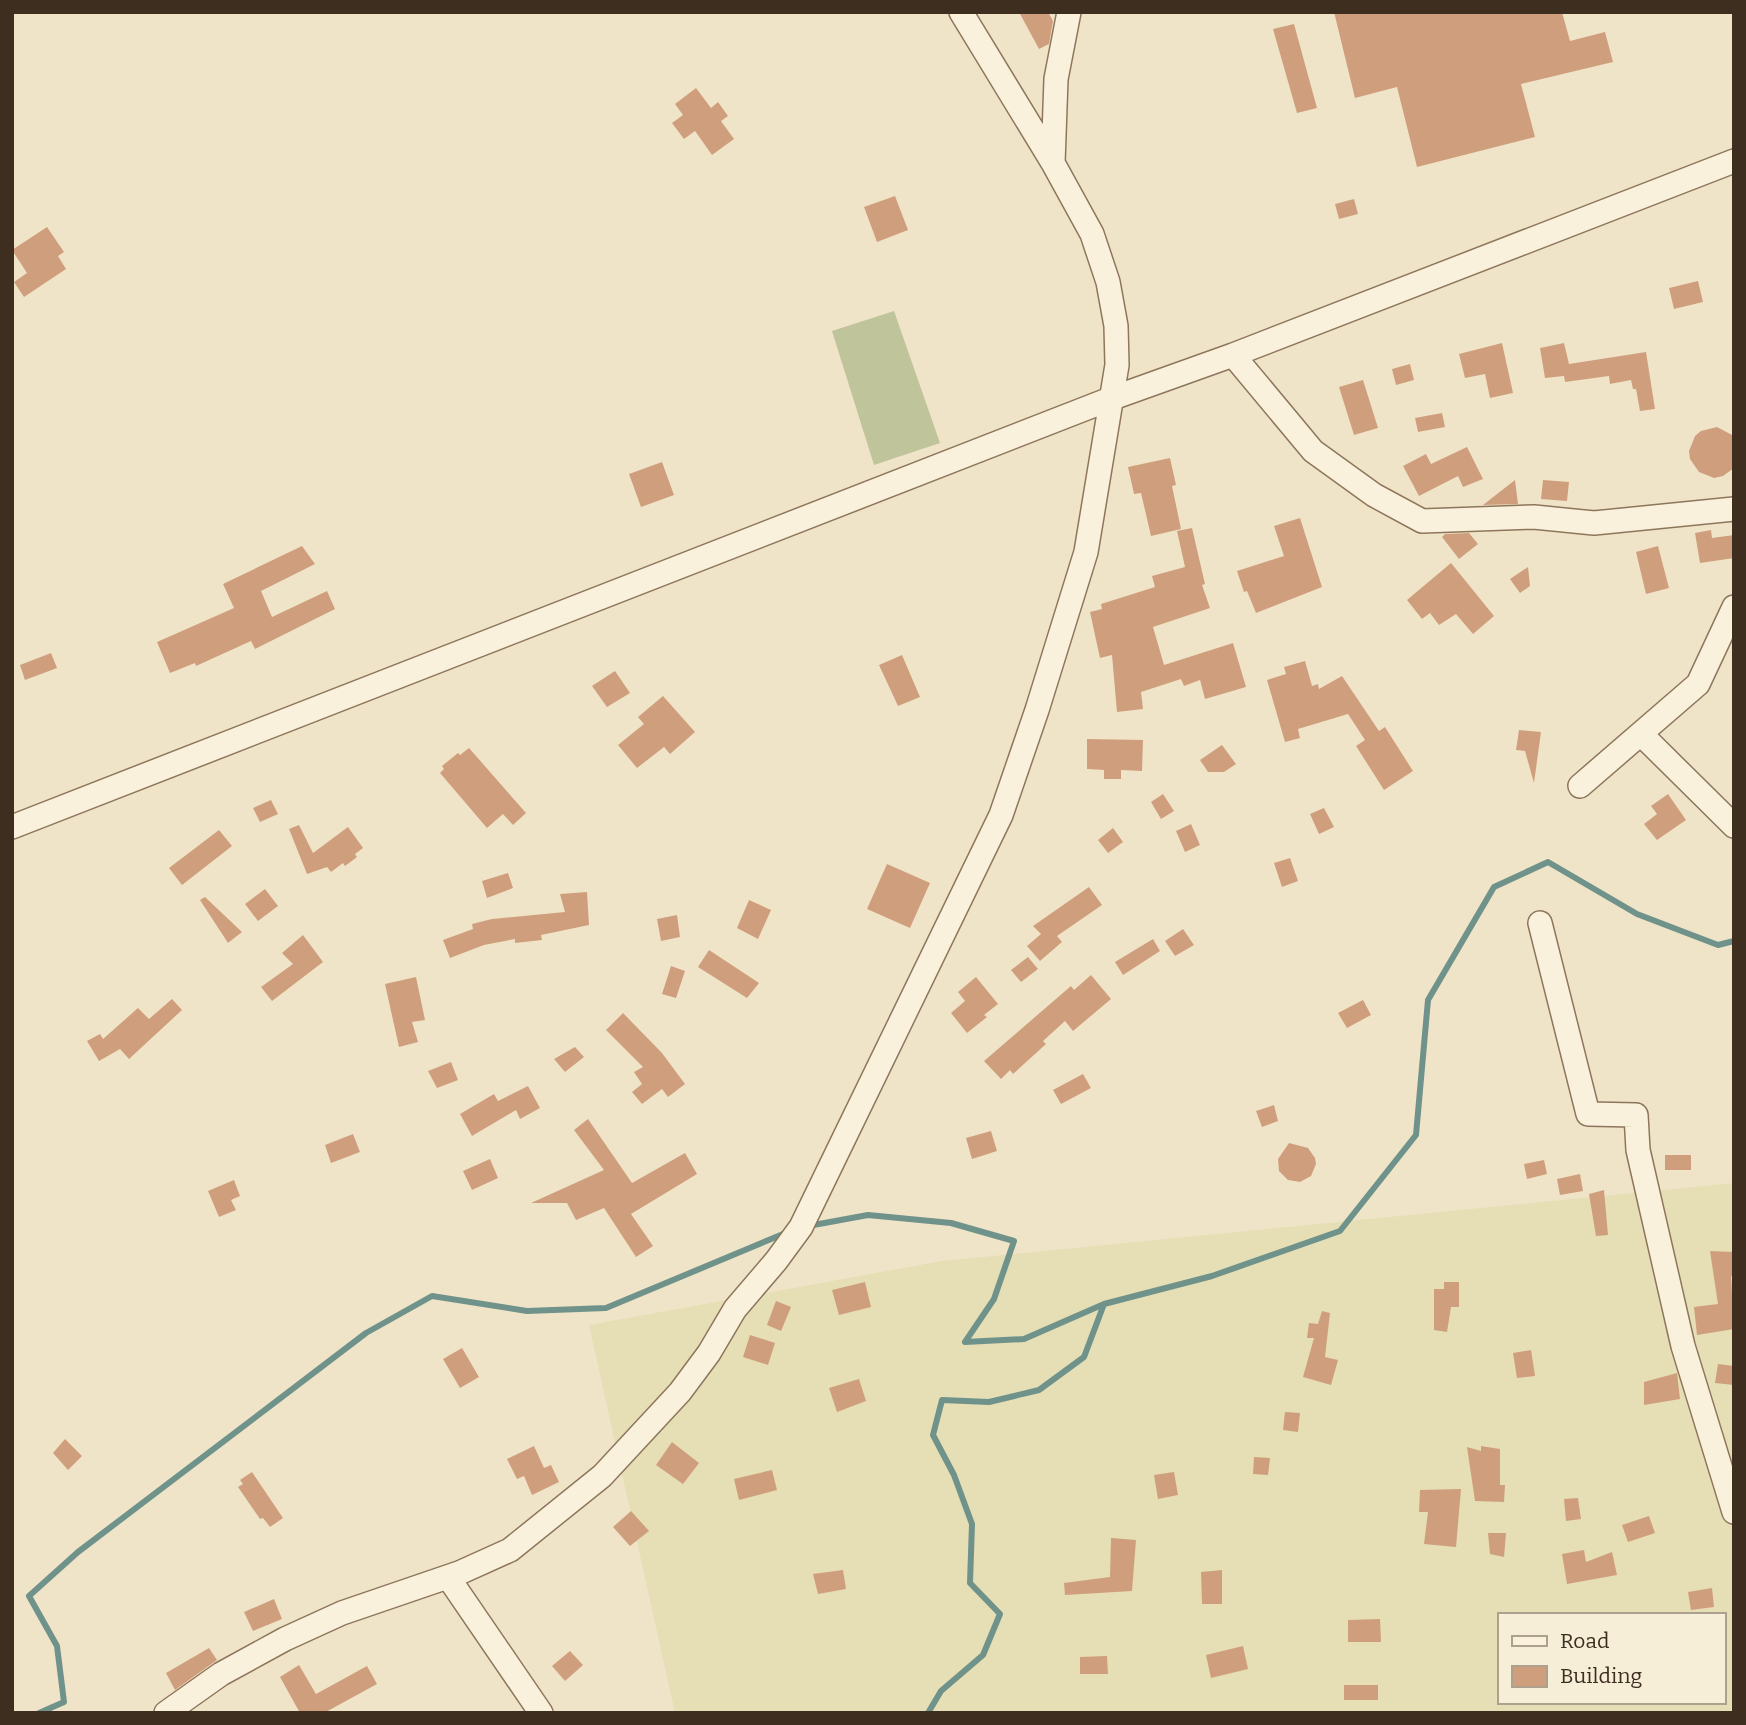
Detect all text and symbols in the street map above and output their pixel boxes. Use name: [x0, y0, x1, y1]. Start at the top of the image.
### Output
legend: [1498, 1613, 1725, 1704]
text: Road: [1560, 1628, 1609, 1654]
text: Building: [1560, 1663, 1643, 1689]

